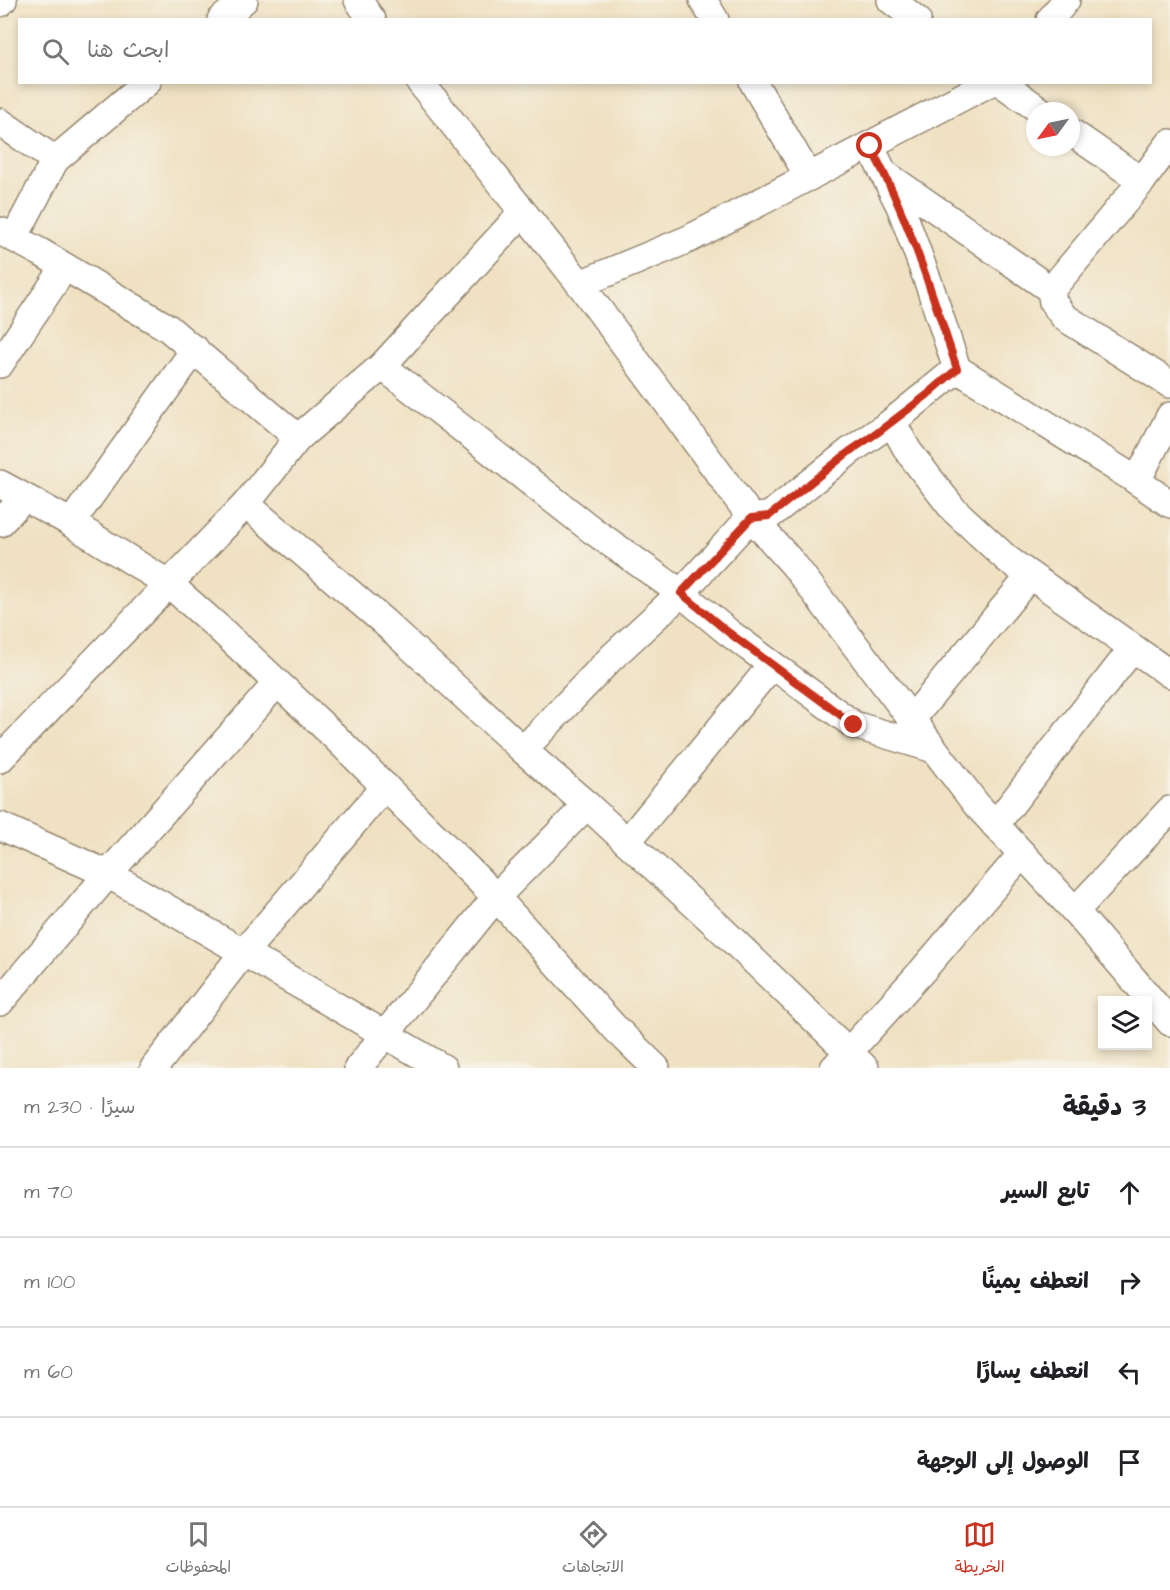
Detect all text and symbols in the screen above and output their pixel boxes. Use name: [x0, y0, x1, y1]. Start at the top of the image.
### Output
search box: [18, 18, 1152, 84]
icon: search: [39, 35, 72, 68]
text: ابحث هنا: [87, 35, 169, 66]
north arrow: [1026, 102, 1080, 156]
route start: [856, 132, 882, 158]
route end: [840, 711, 866, 737]
map controls: [1098, 996, 1152, 1050]
button: layers: [1098, 996, 1152, 1050]
text: 3 دقيقة: [1062, 1089, 1146, 1125]
text: سيرًا · 230 m: [24, 1093, 135, 1121]
text: تابع السير: [1002, 1176, 1089, 1207]
icon: ahead: [1113, 1176, 1146, 1209]
text: 70 m: [24, 1178, 73, 1206]
text: انعطف يمينًا: [982, 1266, 1089, 1297]
icon: right: [1113, 1266, 1146, 1299]
text: 100 m: [24, 1268, 75, 1296]
text: انعطف يسارًا: [976, 1356, 1089, 1387]
icon: left: [1113, 1356, 1146, 1389]
text: 60 m: [24, 1358, 73, 1386]
text: الوصول إلى الوجهة: [917, 1446, 1089, 1477]
icon: arrive: [1113, 1446, 1146, 1479]
tab: المحفوظات: [165, 1518, 231, 1581]
tab: الاتجاهات: [562, 1518, 624, 1581]
tab: الخريطة: [955, 1518, 1005, 1581]

